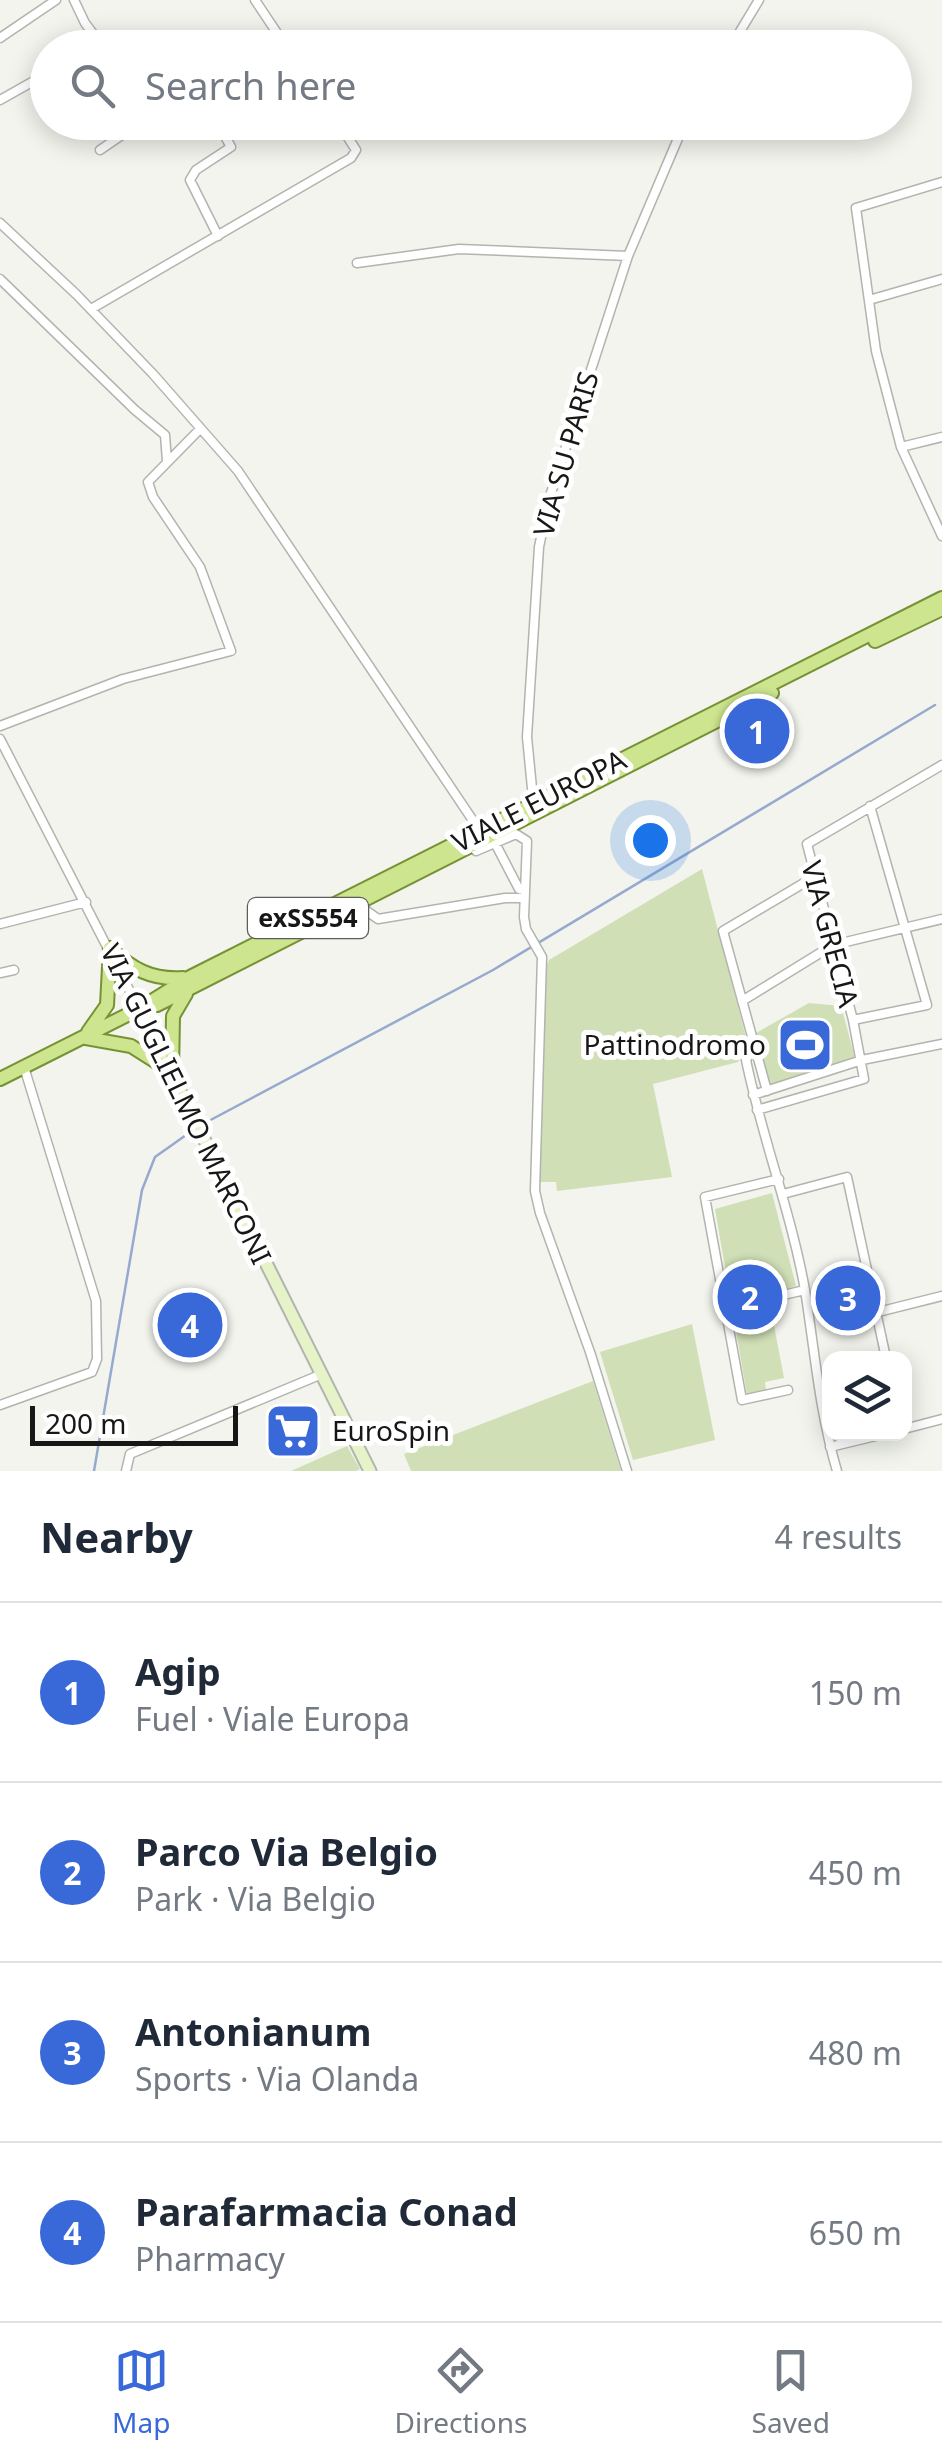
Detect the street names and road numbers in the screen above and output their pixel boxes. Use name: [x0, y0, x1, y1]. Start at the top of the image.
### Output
street label: VIA SU PARIS: [523, 367, 607, 541]
street label: VIALE EUROPA: [445, 740, 632, 860]
street label: VIA GRECIA: [793, 856, 869, 1011]
road number: exSS554: [248, 898, 368, 938]
street label: VIA GUGLIELMO MARCONI: [93, 937, 281, 1270]

